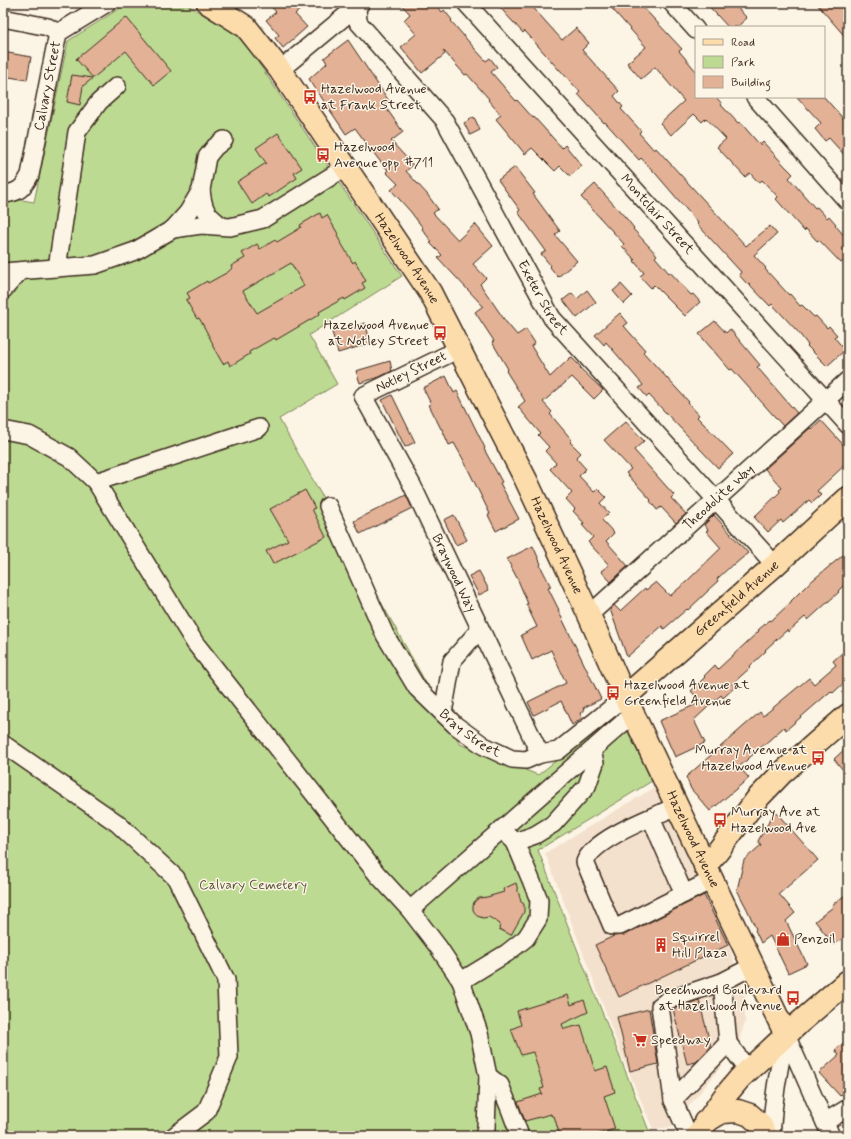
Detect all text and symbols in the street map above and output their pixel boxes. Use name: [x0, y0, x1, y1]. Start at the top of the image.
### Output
legend: [695, 26, 825, 98]
text: Road: [731, 35, 755, 51]
street label: Calvary Street: [30, 39, 65, 132]
text: Park: [731, 55, 755, 71]
text: Building: [731, 75, 771, 92]
place label: Hazelwood Avenue at Frank Street: [321, 80, 427, 114]
bus stop icon: Hazelwood Avenue at Frank Street: [302, 89, 318, 105]
place label: Hazelwood Avenue opp #711: [334, 138, 433, 172]
bus stop icon: Hazelwood Avenue opp #711: [315, 147, 331, 163]
street label: Montclair Street: [616, 170, 699, 259]
street label: Hazelwood Avenue: [370, 209, 444, 307]
street label: Exeter Street: [513, 257, 573, 339]
place label: Hazelwood Avenue at Notley Street: [323, 316, 429, 350]
bus stop icon: Hazelwood Avenue at Notley Street: [432, 325, 448, 341]
street label: Notley Street: [373, 347, 449, 397]
street label: Theodolite Way: [679, 460, 758, 534]
street label: Hazelwood Avenue: [526, 494, 587, 597]
street label: Braywood Way: [428, 531, 480, 615]
street label: Greenfield Avenue: [691, 556, 783, 641]
place label: Hazelwood Avenue at Greenfield Avenue: [624, 676, 750, 710]
bus stop icon: Hazelwood Avenue at Greenfield Avenue: [605, 685, 621, 701]
street label: Bray Street: [435, 705, 504, 762]
place label: Murray Avenue at Hazelwood Avenue: [695, 741, 808, 775]
bus stop icon: Murray Avenue at Hazelwood Avenue: [810, 750, 826, 766]
street label: Hazelwood Avenue: [662, 788, 724, 891]
place label: Murray Ave at Hazelwood Ave: [731, 803, 821, 837]
bus stop icon: Murray Ave at Hazelwood Ave: [712, 812, 728, 828]
park label: Calvary Cemetery: [199, 876, 307, 894]
place label: Squirrel Hill Plaza: [672, 928, 727, 962]
place label: Penzoil: [794, 930, 835, 948]
shop icon: Penzoil: [775, 931, 791, 947]
building icon: Squirrel Hill Plaza: [653, 937, 669, 953]
place label: Beechwood Boulevard at Hazelwood Avenue: [655, 981, 782, 1015]
bus stop icon: Beechwood Boulevard at Hazelwood Avenue: [785, 990, 801, 1006]
place label: Speedway: [651, 1031, 711, 1049]
supermarket icon: Speedway: [632, 1032, 648, 1048]

